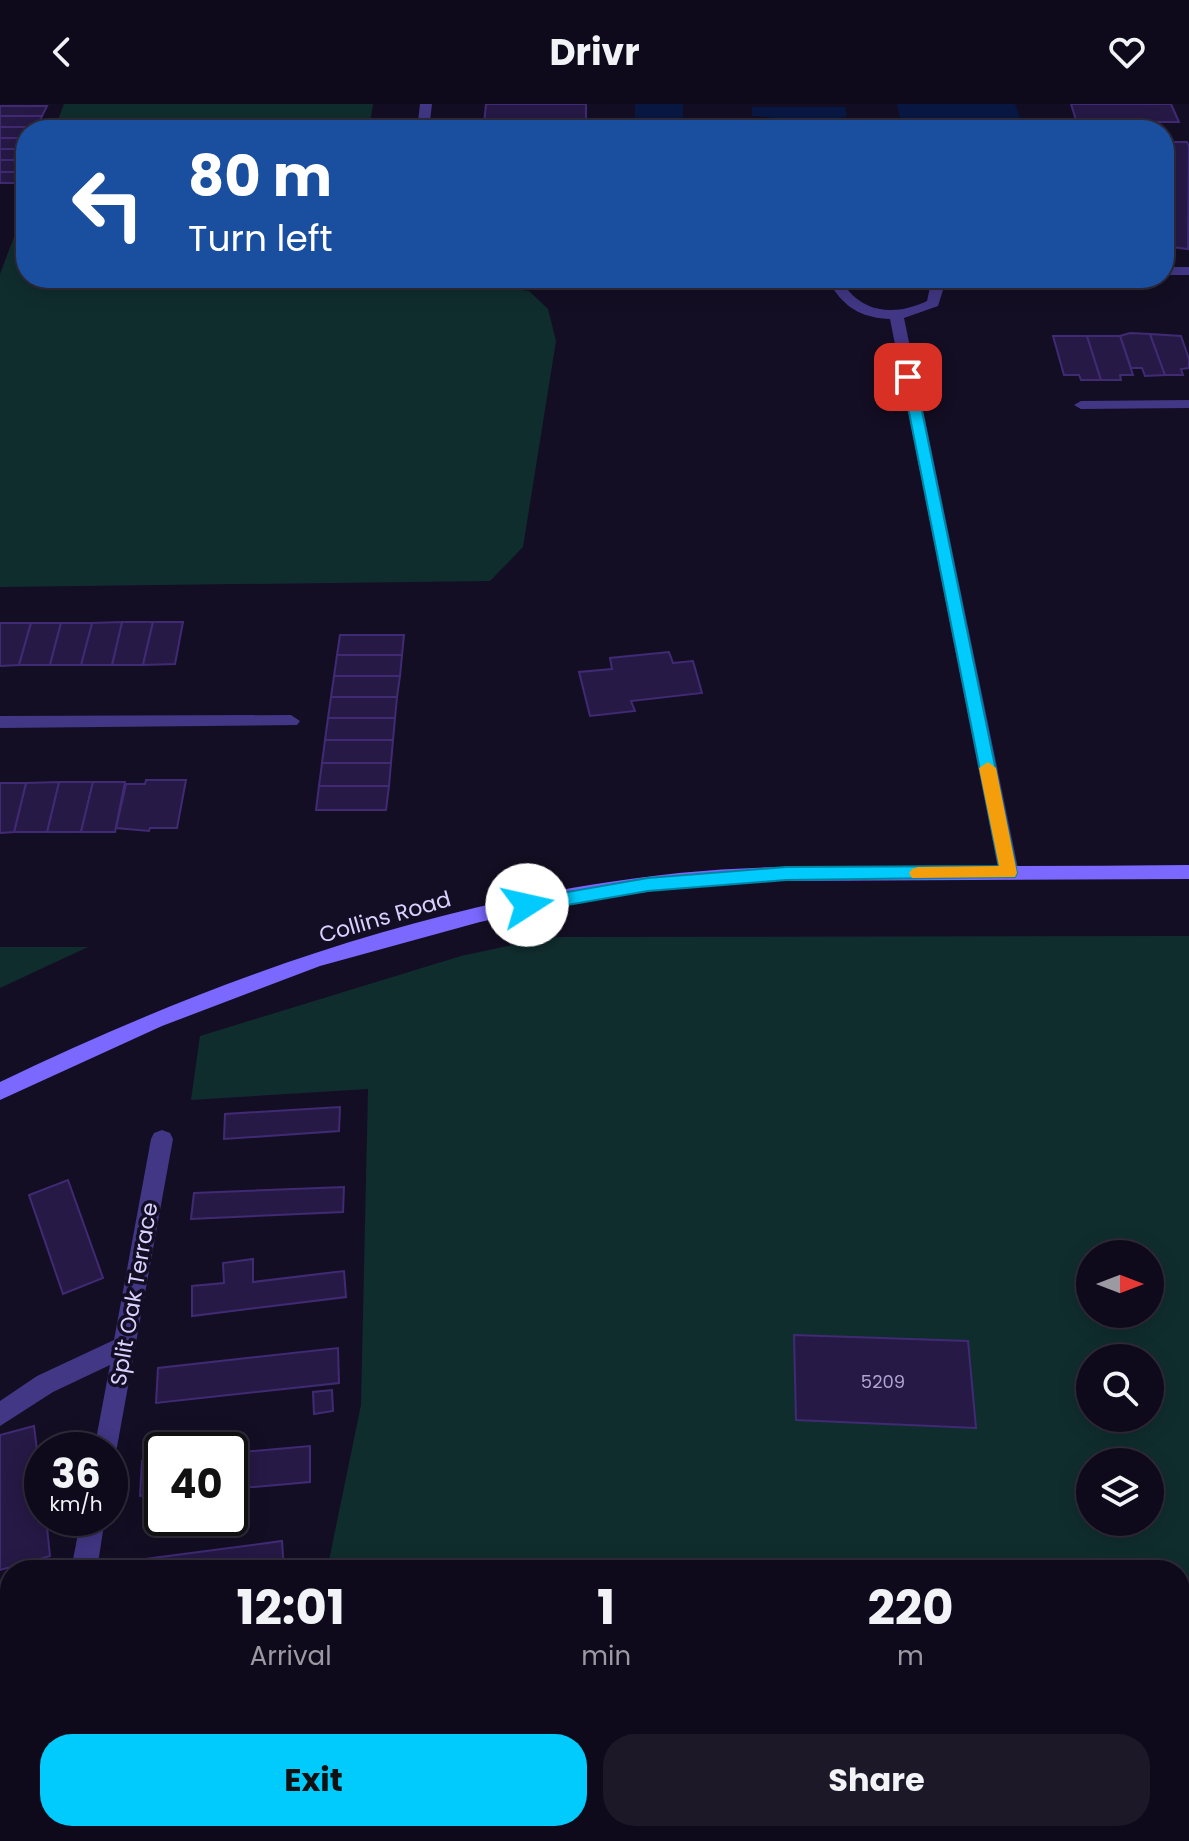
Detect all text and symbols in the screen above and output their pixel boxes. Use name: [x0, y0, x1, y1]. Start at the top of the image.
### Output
text: Drivr: [549, 27, 640, 78]
icon: back: [40, 30, 84, 74]
icon: heart: [1105, 30, 1149, 74]
text: 80 m: [188, 137, 332, 216]
icon: left: [56, 152, 160, 256]
text: Turn left: [188, 213, 333, 264]
pin: [874, 343, 942, 411]
icon: arrive: [886, 355, 930, 399]
position arrow: [485, 863, 569, 947]
street label: Collins Road: [315, 883, 455, 951]
street label: Split Oak Terrace: [103, 1200, 165, 1388]
north arrow: [1076, 1240, 1164, 1328]
map controls: [1076, 1240, 1164, 1536]
button: search: [1076, 1344, 1164, 1432]
house number: 5209: [861, 1369, 905, 1394]
speed limit sign: 40: [144, 1432, 248, 1536]
text: 36: [51, 1446, 101, 1502]
button: layers: [1076, 1448, 1164, 1536]
text: km/h: [49, 1490, 103, 1518]
text: 12:01: [236, 1574, 345, 1641]
text: 1: [597, 1574, 615, 1641]
text: 220: [867, 1574, 954, 1641]
text: Arrival: [250, 1638, 332, 1674]
text: min: [581, 1638, 631, 1674]
text: m: [897, 1638, 924, 1674]
button: Exit: [40, 1734, 587, 1826]
button: Share: [603, 1734, 1150, 1826]

